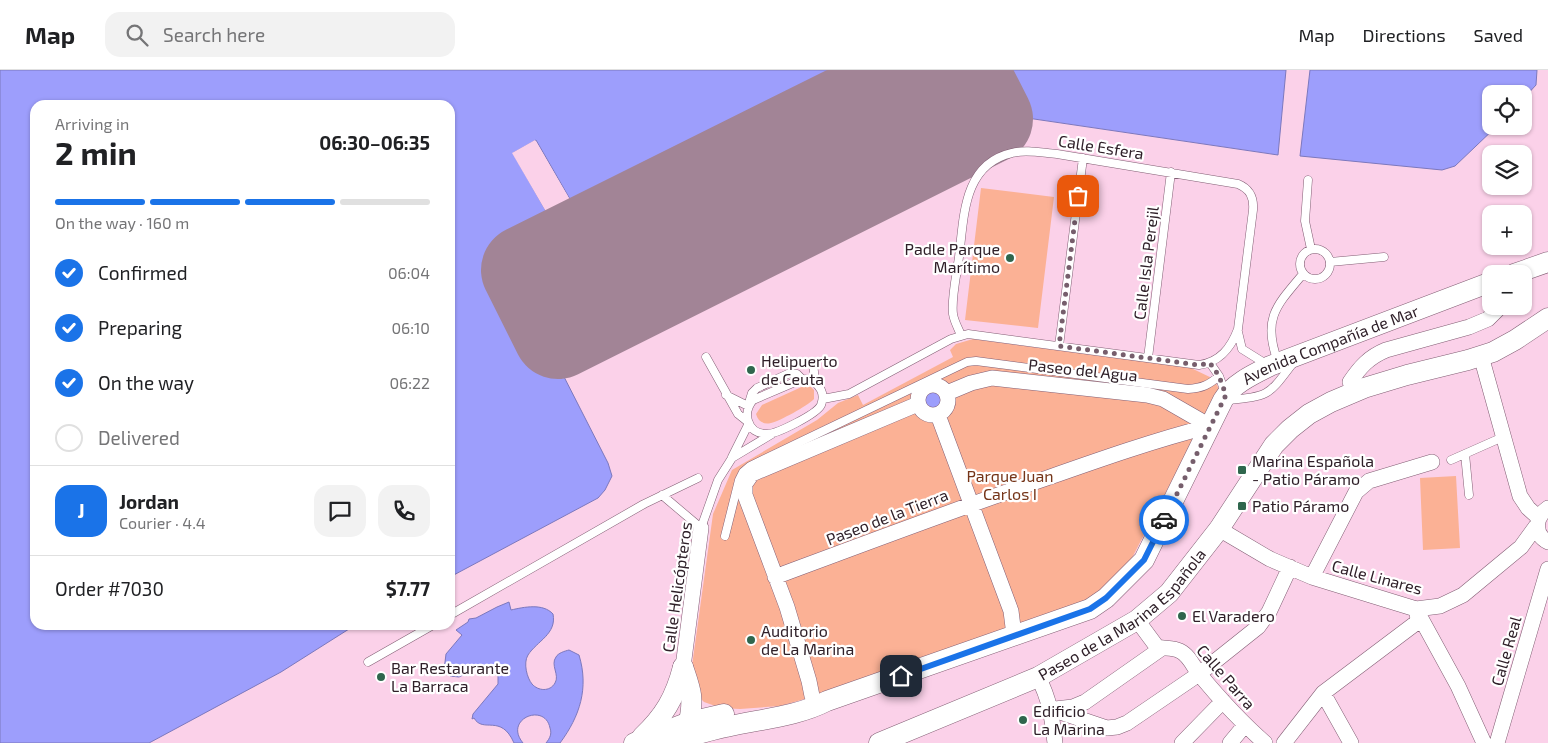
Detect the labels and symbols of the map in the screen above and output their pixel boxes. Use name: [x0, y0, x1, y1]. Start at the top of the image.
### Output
street label: Calle Esfera: [1057, 130, 1145, 163]
pin: [1057, 175, 1099, 217]
street label: Calle Isla Perejil: [1129, 205, 1163, 321]
place label: Padle Parque Marítimo: [905, 239, 1000, 276]
marker: Padle Parque Marítimo: [1004, 252, 1016, 264]
street label: Avenida Compañía de Mar: [1239, 300, 1422, 388]
place label: Helipuerto de Ceuta: [761, 351, 838, 388]
street label: Paseo del Agua: [1028, 354, 1139, 385]
marker: Helipuerto de Ceuta: [745, 364, 757, 376]
place label: Marina Española - Patio Páramo: [1252, 451, 1374, 488]
marker: Marina Española - Patio Páramo: [1236, 464, 1248, 476]
park label: Parque Juan Carlos I: [966, 466, 1054, 503]
street label: Paseo de la Tierra: [823, 485, 950, 549]
courier: [1139, 495, 1189, 545]
place label: Patio Páramo: [1252, 496, 1349, 515]
marker: Patio Páramo: [1236, 500, 1248, 512]
street label: Calle Helicópteros: [658, 520, 695, 653]
street label: Paseo de la Marina Española: [1035, 544, 1209, 684]
street label: Calle Linares: [1330, 555, 1424, 598]
place label: El Varadero: [1192, 606, 1275, 625]
marker: El Varadero: [1176, 610, 1188, 622]
street label: Calle Real: [1487, 614, 1525, 688]
place label: Auditorio de La Marina: [761, 621, 854, 658]
marker: Auditorio de La Marina: [745, 634, 757, 646]
street label: Calle Parra: [1193, 640, 1260, 713]
pin: [880, 655, 922, 697]
place label: Bar Restaurante La Barraca: [391, 658, 509, 695]
marker: Bar Restaurante La Barraca: [375, 671, 387, 683]
place label: Edificio La Marina: [1033, 701, 1105, 738]
marker: Edificio La Marina: [1017, 714, 1029, 726]

